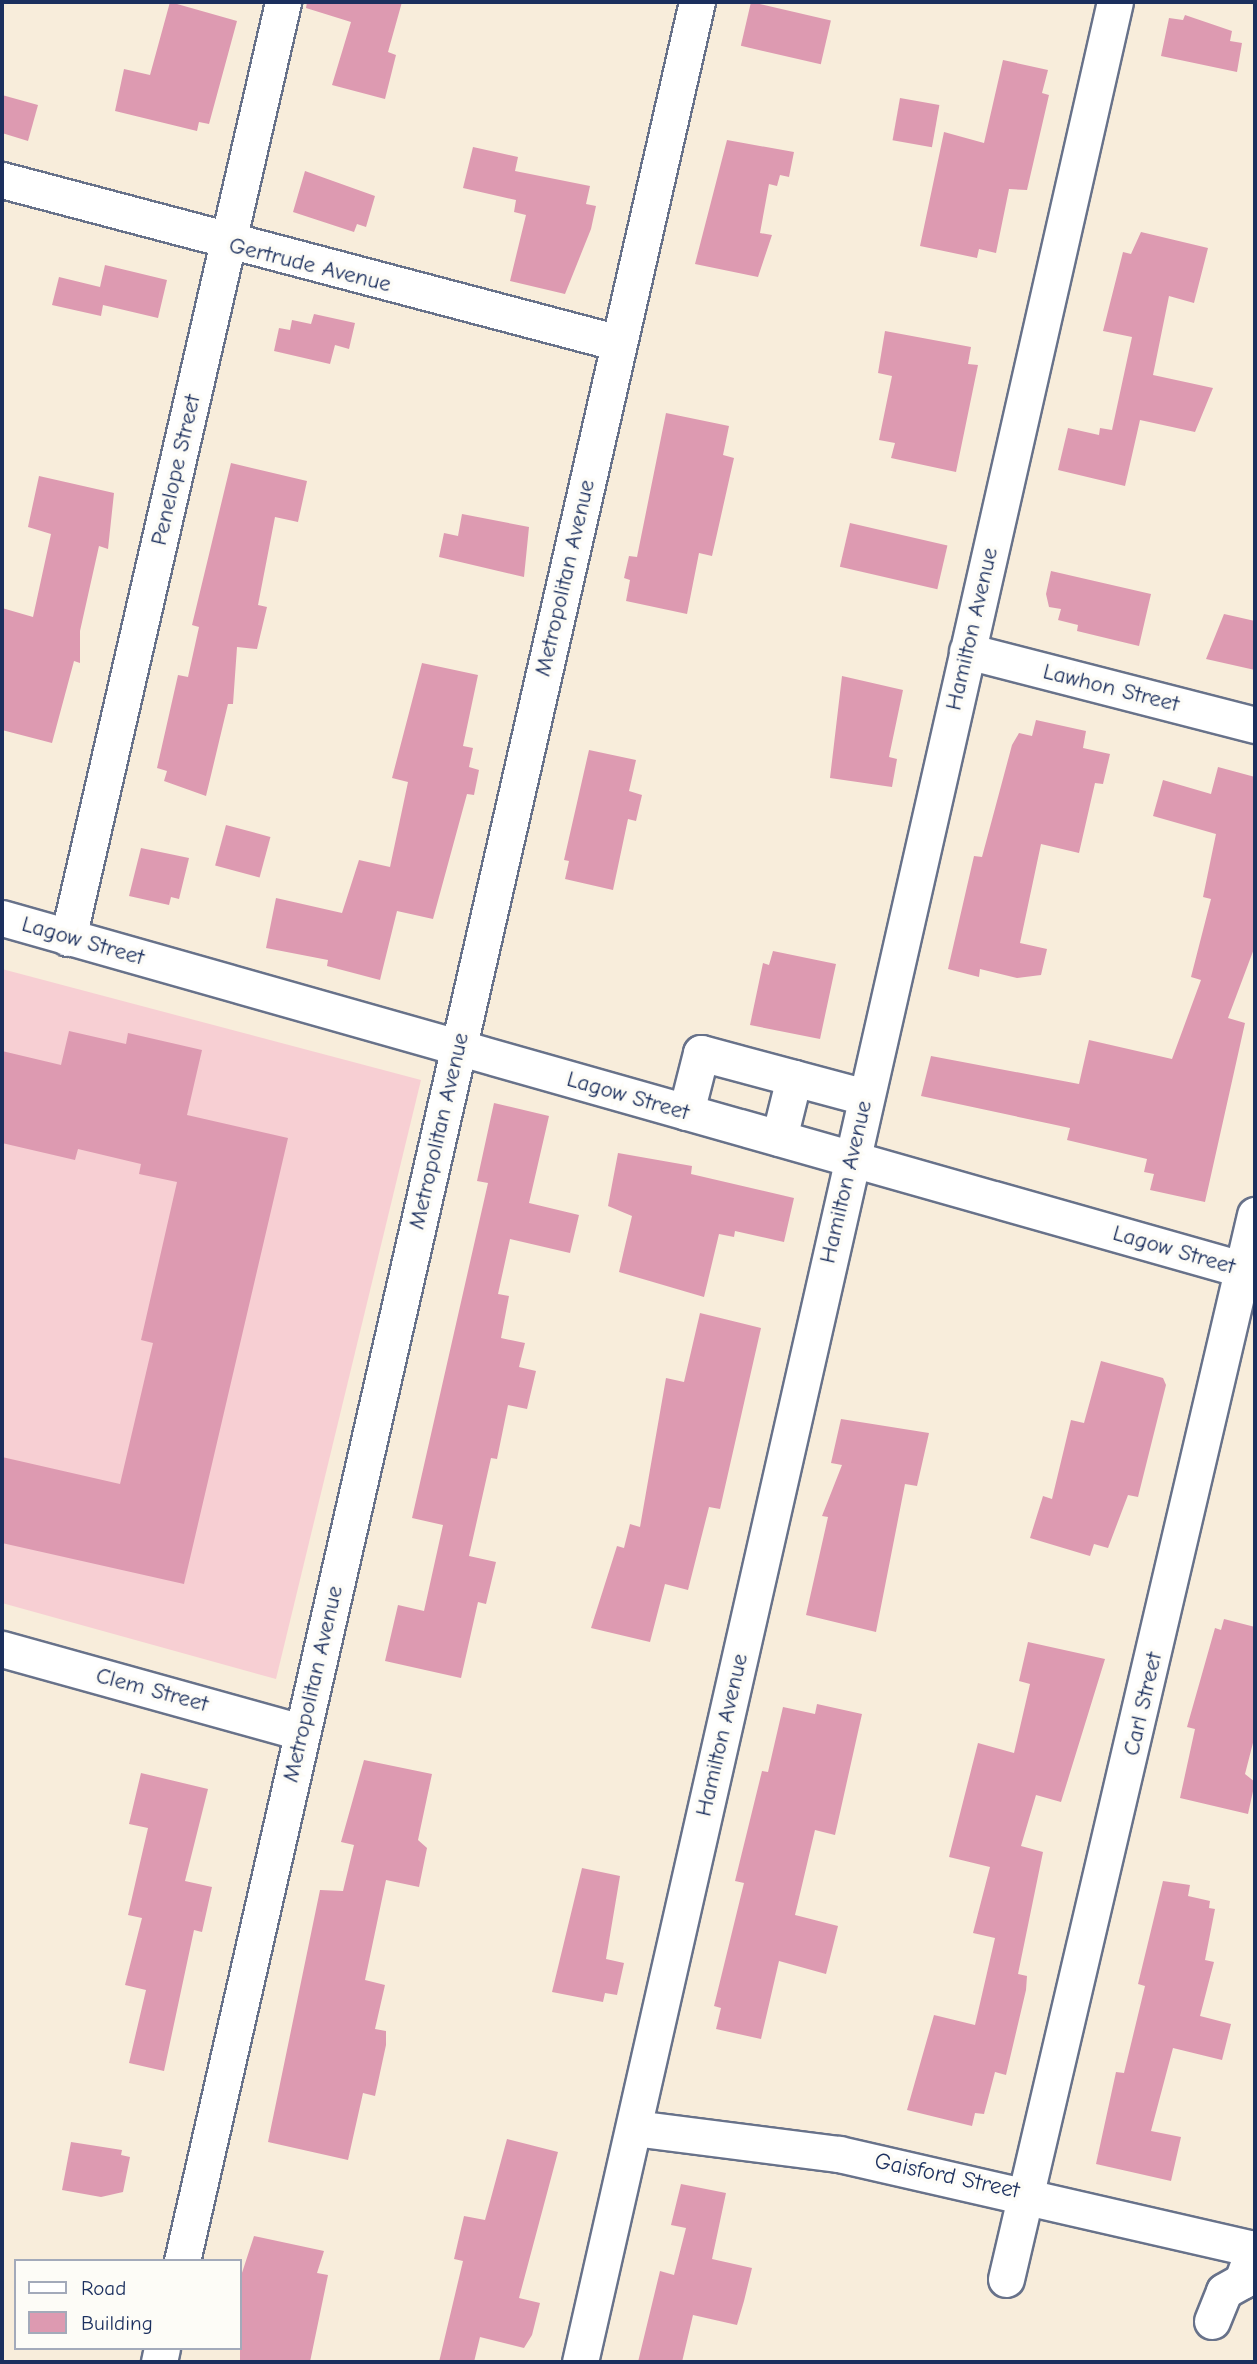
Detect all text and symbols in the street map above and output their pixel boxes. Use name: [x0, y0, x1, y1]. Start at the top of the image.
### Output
street label: Gertrude Avenue: [226, 232, 394, 298]
street label: Penelope Street: [145, 392, 207, 548]
street label: Metropolitan Avenue: [529, 477, 601, 679]
street label: Hamilton Avenue: [940, 545, 1004, 713]
street label: Lawhon Street: [1040, 658, 1182, 718]
street label: Lagow Street: [19, 910, 147, 972]
street label: Metropolitan Avenue: [403, 1030, 475, 1232]
street label: Lagow Street: [564, 1065, 692, 1127]
street label: Hamilton Avenue: [814, 1098, 878, 1266]
street label: Lagow Street: [1110, 1219, 1238, 1281]
street label: Metropolitan Avenue: [277, 1583, 349, 1785]
street label: Carl Street: [1118, 1650, 1168, 1758]
street label: Hamilton Avenue: [690, 1651, 754, 1819]
street label: Clem Street: [93, 1662, 211, 1718]
street label: Gaisford Street: [872, 2147, 1022, 2205]
legend: [14, 2259, 242, 2350]
text: Road: [81, 2276, 126, 2300]
text: Building: [81, 2311, 153, 2335]

